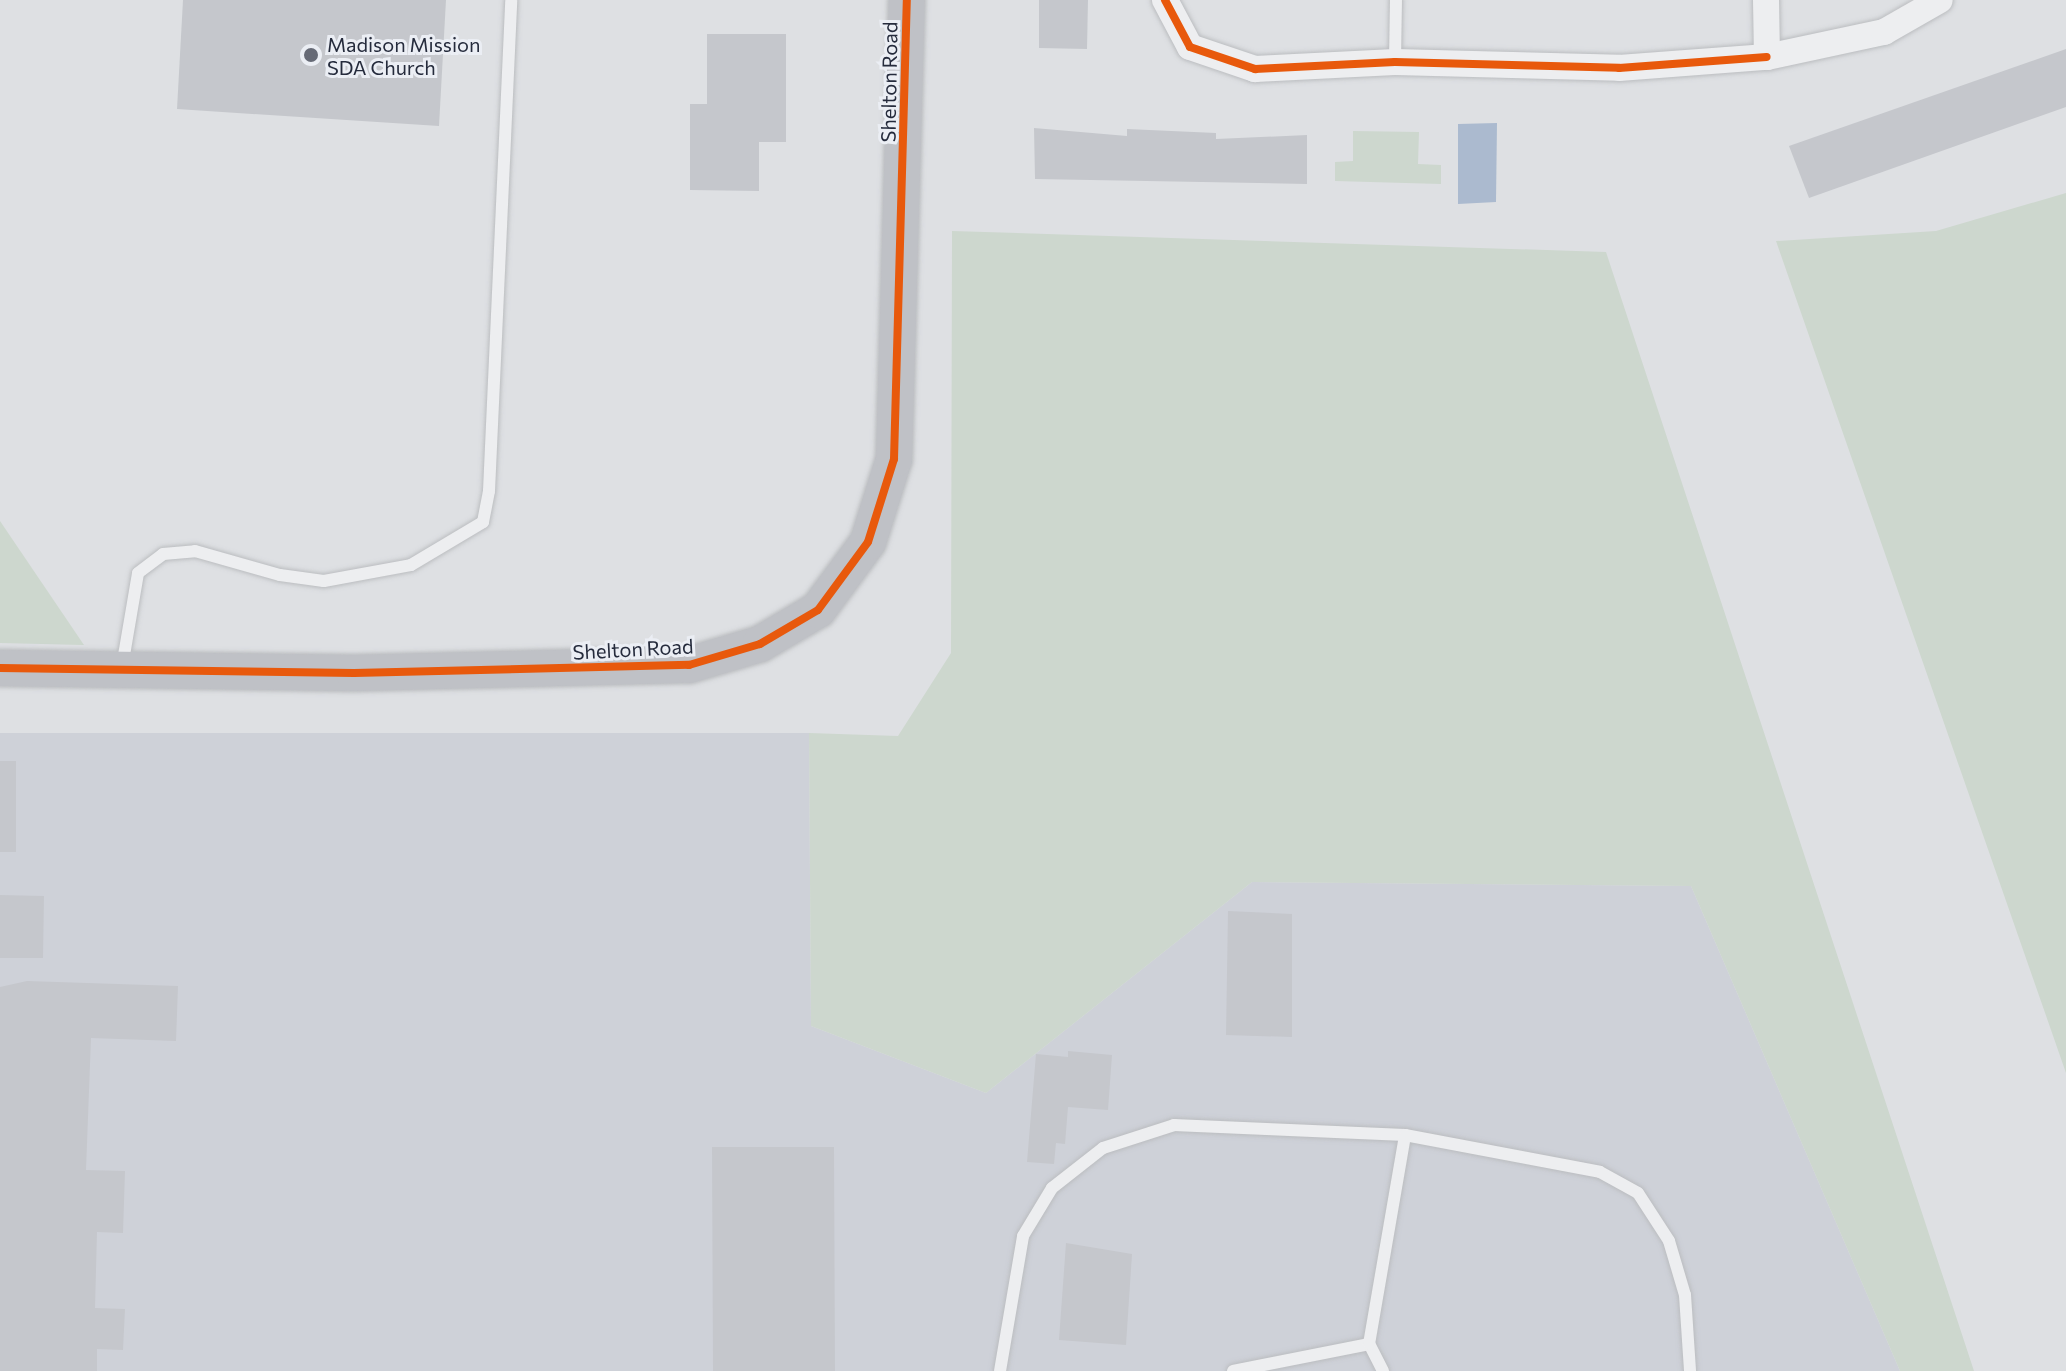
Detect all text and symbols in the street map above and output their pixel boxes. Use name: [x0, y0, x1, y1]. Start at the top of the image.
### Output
street label: Shelton Road: [876, 21, 902, 143]
place label: Madison Mission SDA Church: [327, 32, 480, 79]
marker: Madison Mission SDA Church: [302, 46, 320, 64]
street label: Shelton Road: [572, 634, 694, 664]

